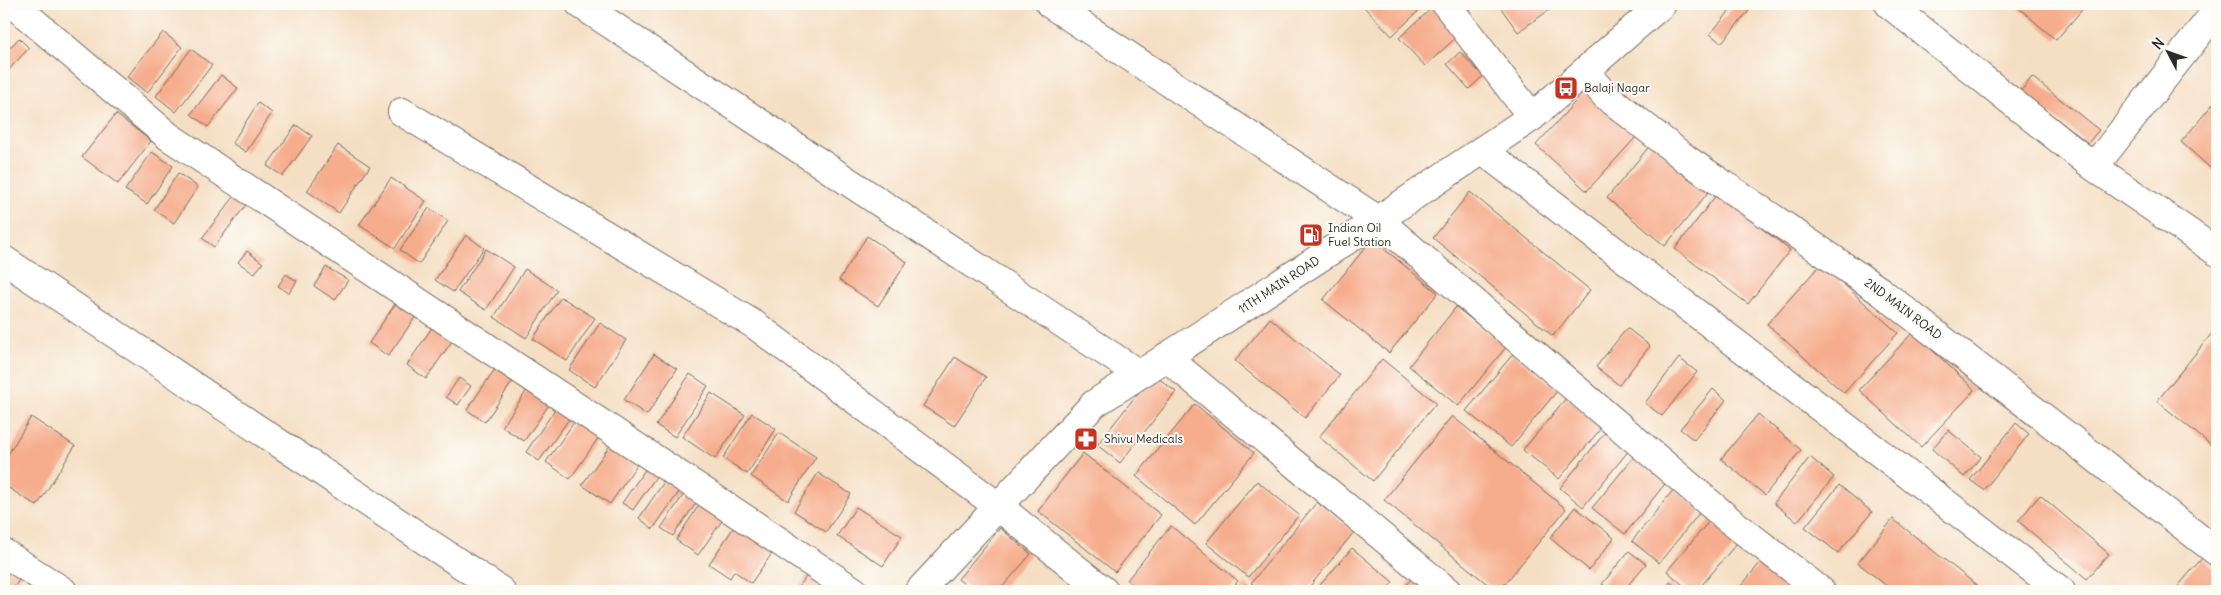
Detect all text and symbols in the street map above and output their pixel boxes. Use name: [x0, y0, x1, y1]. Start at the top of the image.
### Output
north arrow: [2144, 28, 2194, 78]
text: N: [2148, 34, 2168, 53]
bus stop icon: Balaji Nagar: [1553, 75, 1579, 101]
place label: Balaji Nagar: [1584, 80, 1650, 95]
place label: Indian Oil Fuel Station: [1328, 220, 1391, 249]
fuel station icon: Indian Oil Fuel Station: [1298, 222, 1324, 248]
street label: 11TH MAIN ROAD: [1235, 253, 1322, 317]
street label: 2ND MAIN ROAD: [1862, 275, 1945, 343]
pharmacy icon: Shivu Medicals: [1073, 426, 1099, 452]
place label: Shivu Medicals: [1104, 431, 1183, 446]

